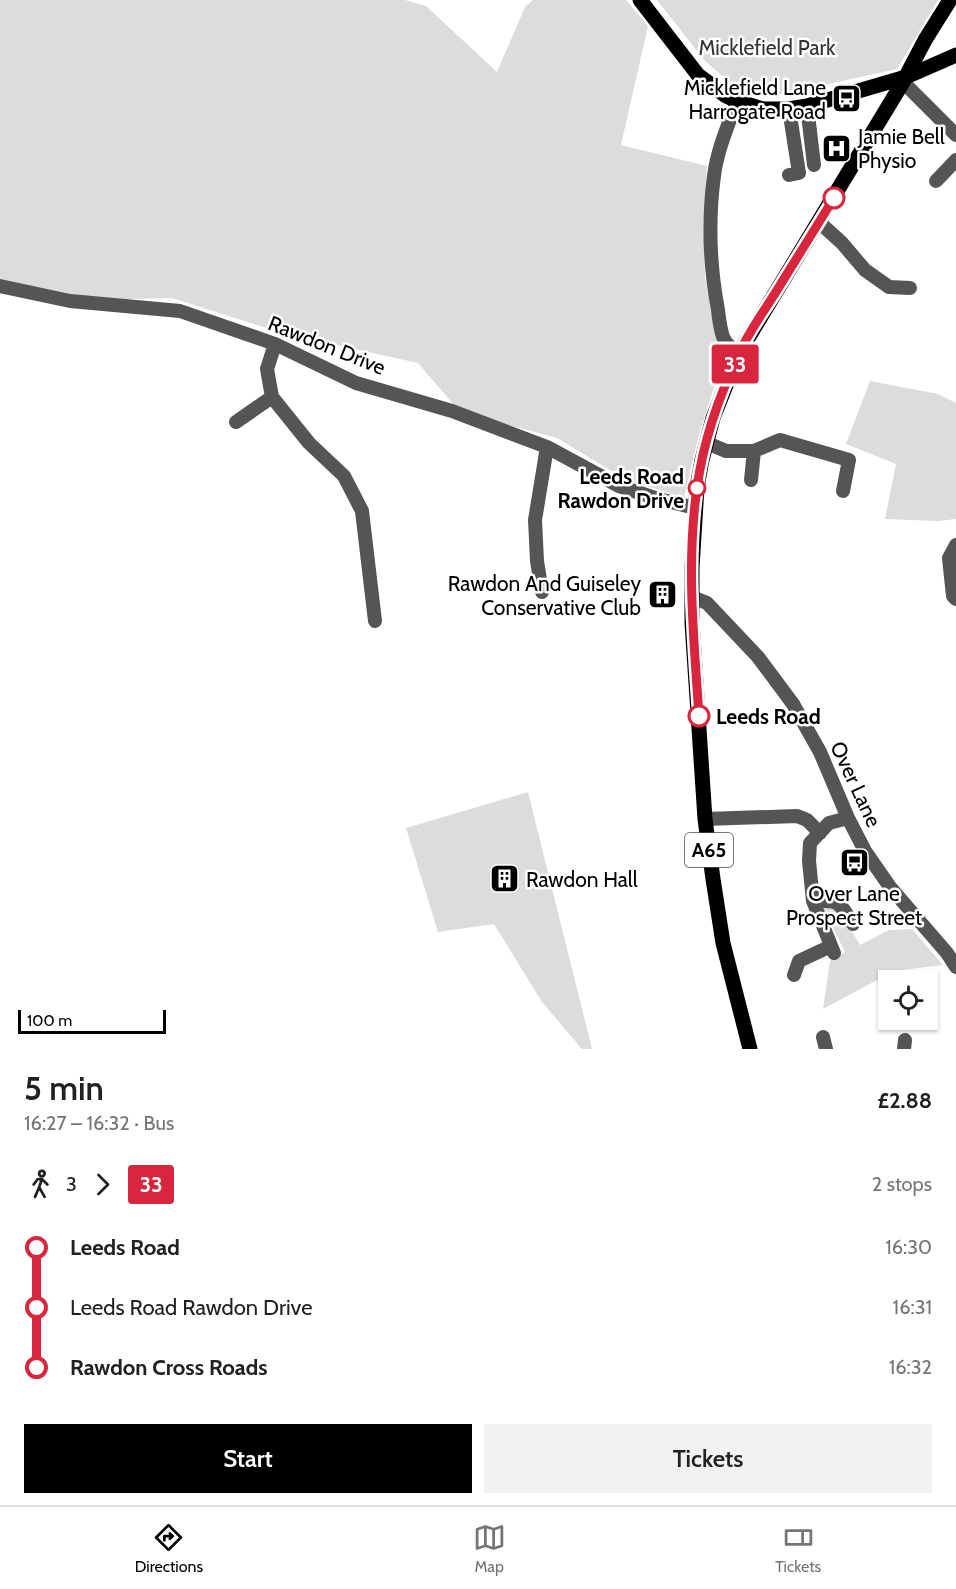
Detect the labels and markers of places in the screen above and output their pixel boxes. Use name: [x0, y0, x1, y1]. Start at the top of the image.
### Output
place label: Micklefield Lane Harrogate Road: [684, 75, 826, 124]
bus stop icon: Micklefield Lane Harrogate Road: [831, 83, 863, 115]
place label: Jamie Bell Physio: [857, 124, 945, 173]
hospital icon: Jamie Bell Physio: [821, 132, 853, 164]
unlabelled marker: [823, 187, 845, 209]
place label: Leeds Road Rawdon Drive: [557, 464, 684, 513]
marker: Leeds Road Rawdon Drive: [688, 479, 706, 497]
place label: Rawdon And Guiseley Conservative Club: [448, 571, 641, 620]
building icon: Rawdon And Guiseley Conservative Club: [646, 579, 678, 611]
place label: Leeds Road: [716, 704, 821, 729]
marker: Leeds Road: [688, 705, 710, 727]
bus stop icon: Over Lane Prospect Street: [838, 846, 870, 878]
building icon: Rawdon Hall: [489, 863, 521, 895]
place label: Rawdon Hall: [526, 867, 638, 892]
place label: Over Lane Prospect Street: [786, 881, 922, 930]

